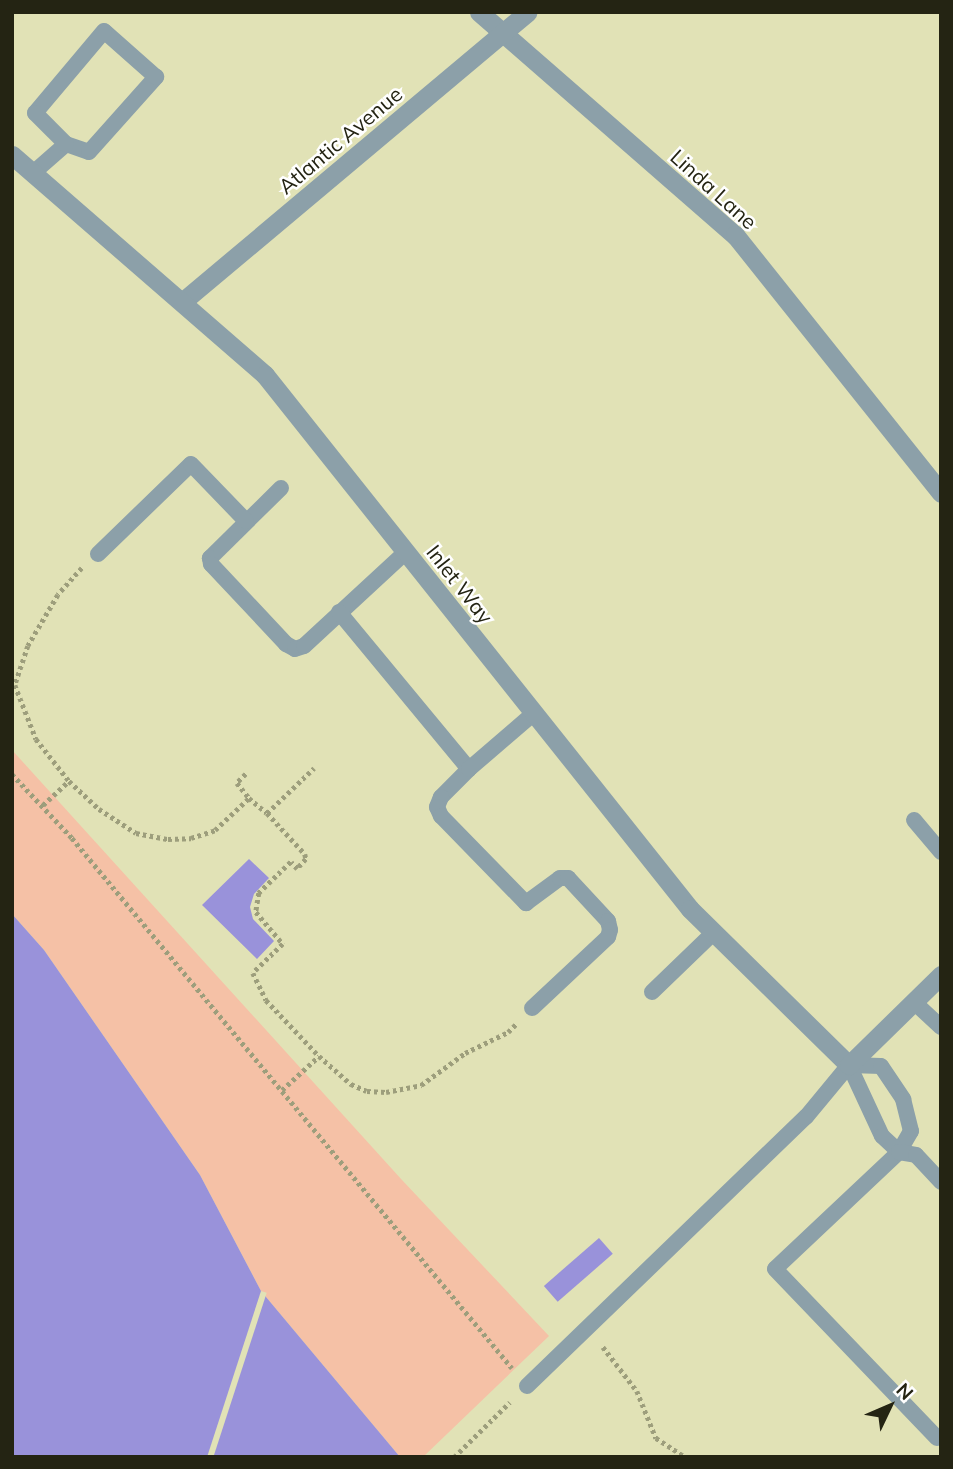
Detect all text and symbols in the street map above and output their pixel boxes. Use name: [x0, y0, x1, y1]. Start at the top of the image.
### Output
street label: Atlantic Avenue: [273, 81, 407, 199]
street label: Linda Lane: [666, 144, 762, 234]
street label: Inlet Way: [422, 540, 498, 628]
north arrow: [855, 1371, 925, 1441]
text: N: [891, 1378, 919, 1405]

